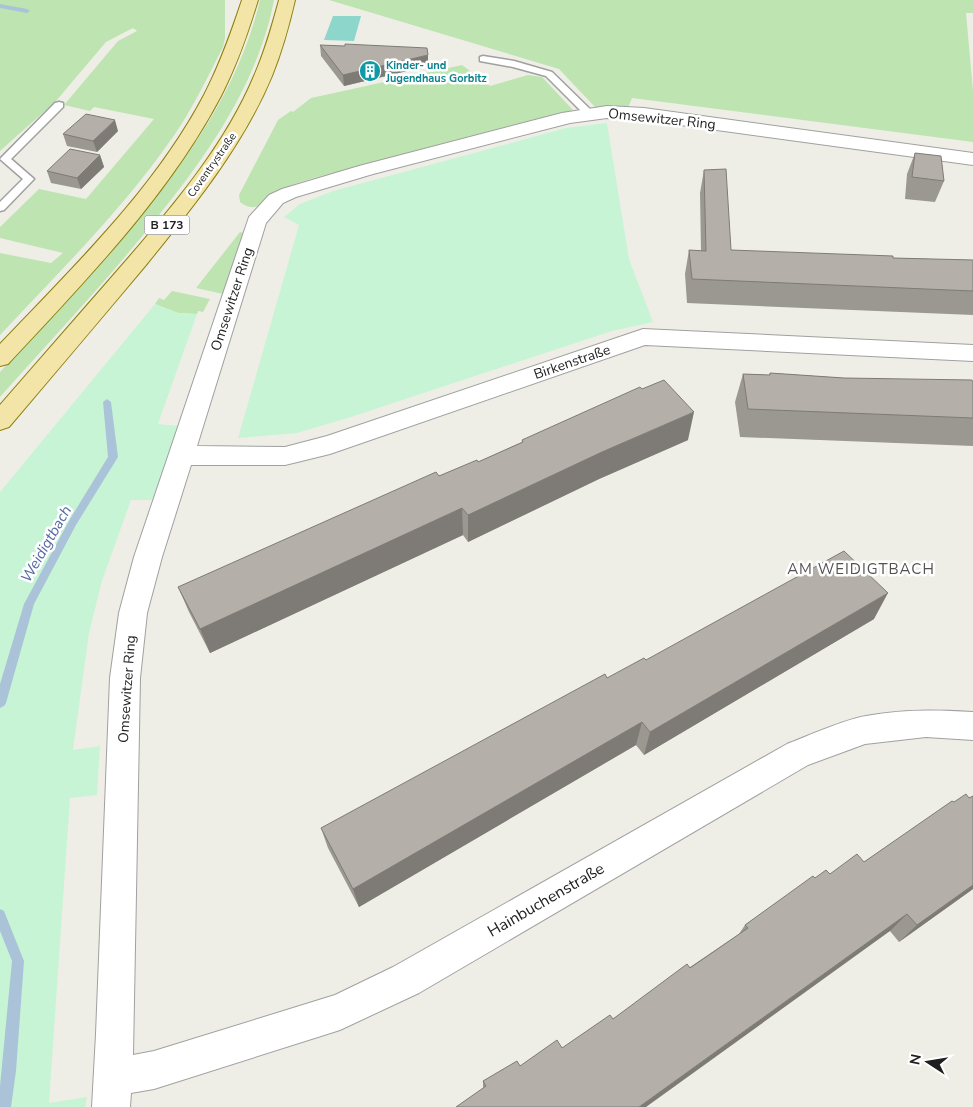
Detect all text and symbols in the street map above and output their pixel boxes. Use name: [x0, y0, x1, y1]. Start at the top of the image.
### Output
place label: Kinder- und Jugendhaus Gorbitz: [385, 58, 487, 86]
building icon: Kinder- und Jugendhaus Gorbitz: [358, 59, 382, 83]
street label: Omsewitzer Ring: [607, 104, 717, 134]
street label: Coventrystraße: [184, 130, 240, 200]
road number: B 173: [144, 216, 190, 234]
street label: Omsewitzer Ring: [206, 245, 258, 353]
street label: Birkenstraße: [531, 340, 613, 384]
water label: Weidigtbach: [16, 502, 76, 586]
district label: AM WEIDIGTBACH: [787, 559, 935, 579]
street label: Omsewitzer Ring: [114, 635, 140, 743]
street label: Hainbuchenstraße: [484, 858, 608, 942]
north arrow: [903, 1037, 953, 1087]
text: N: [905, 1052, 926, 1067]

